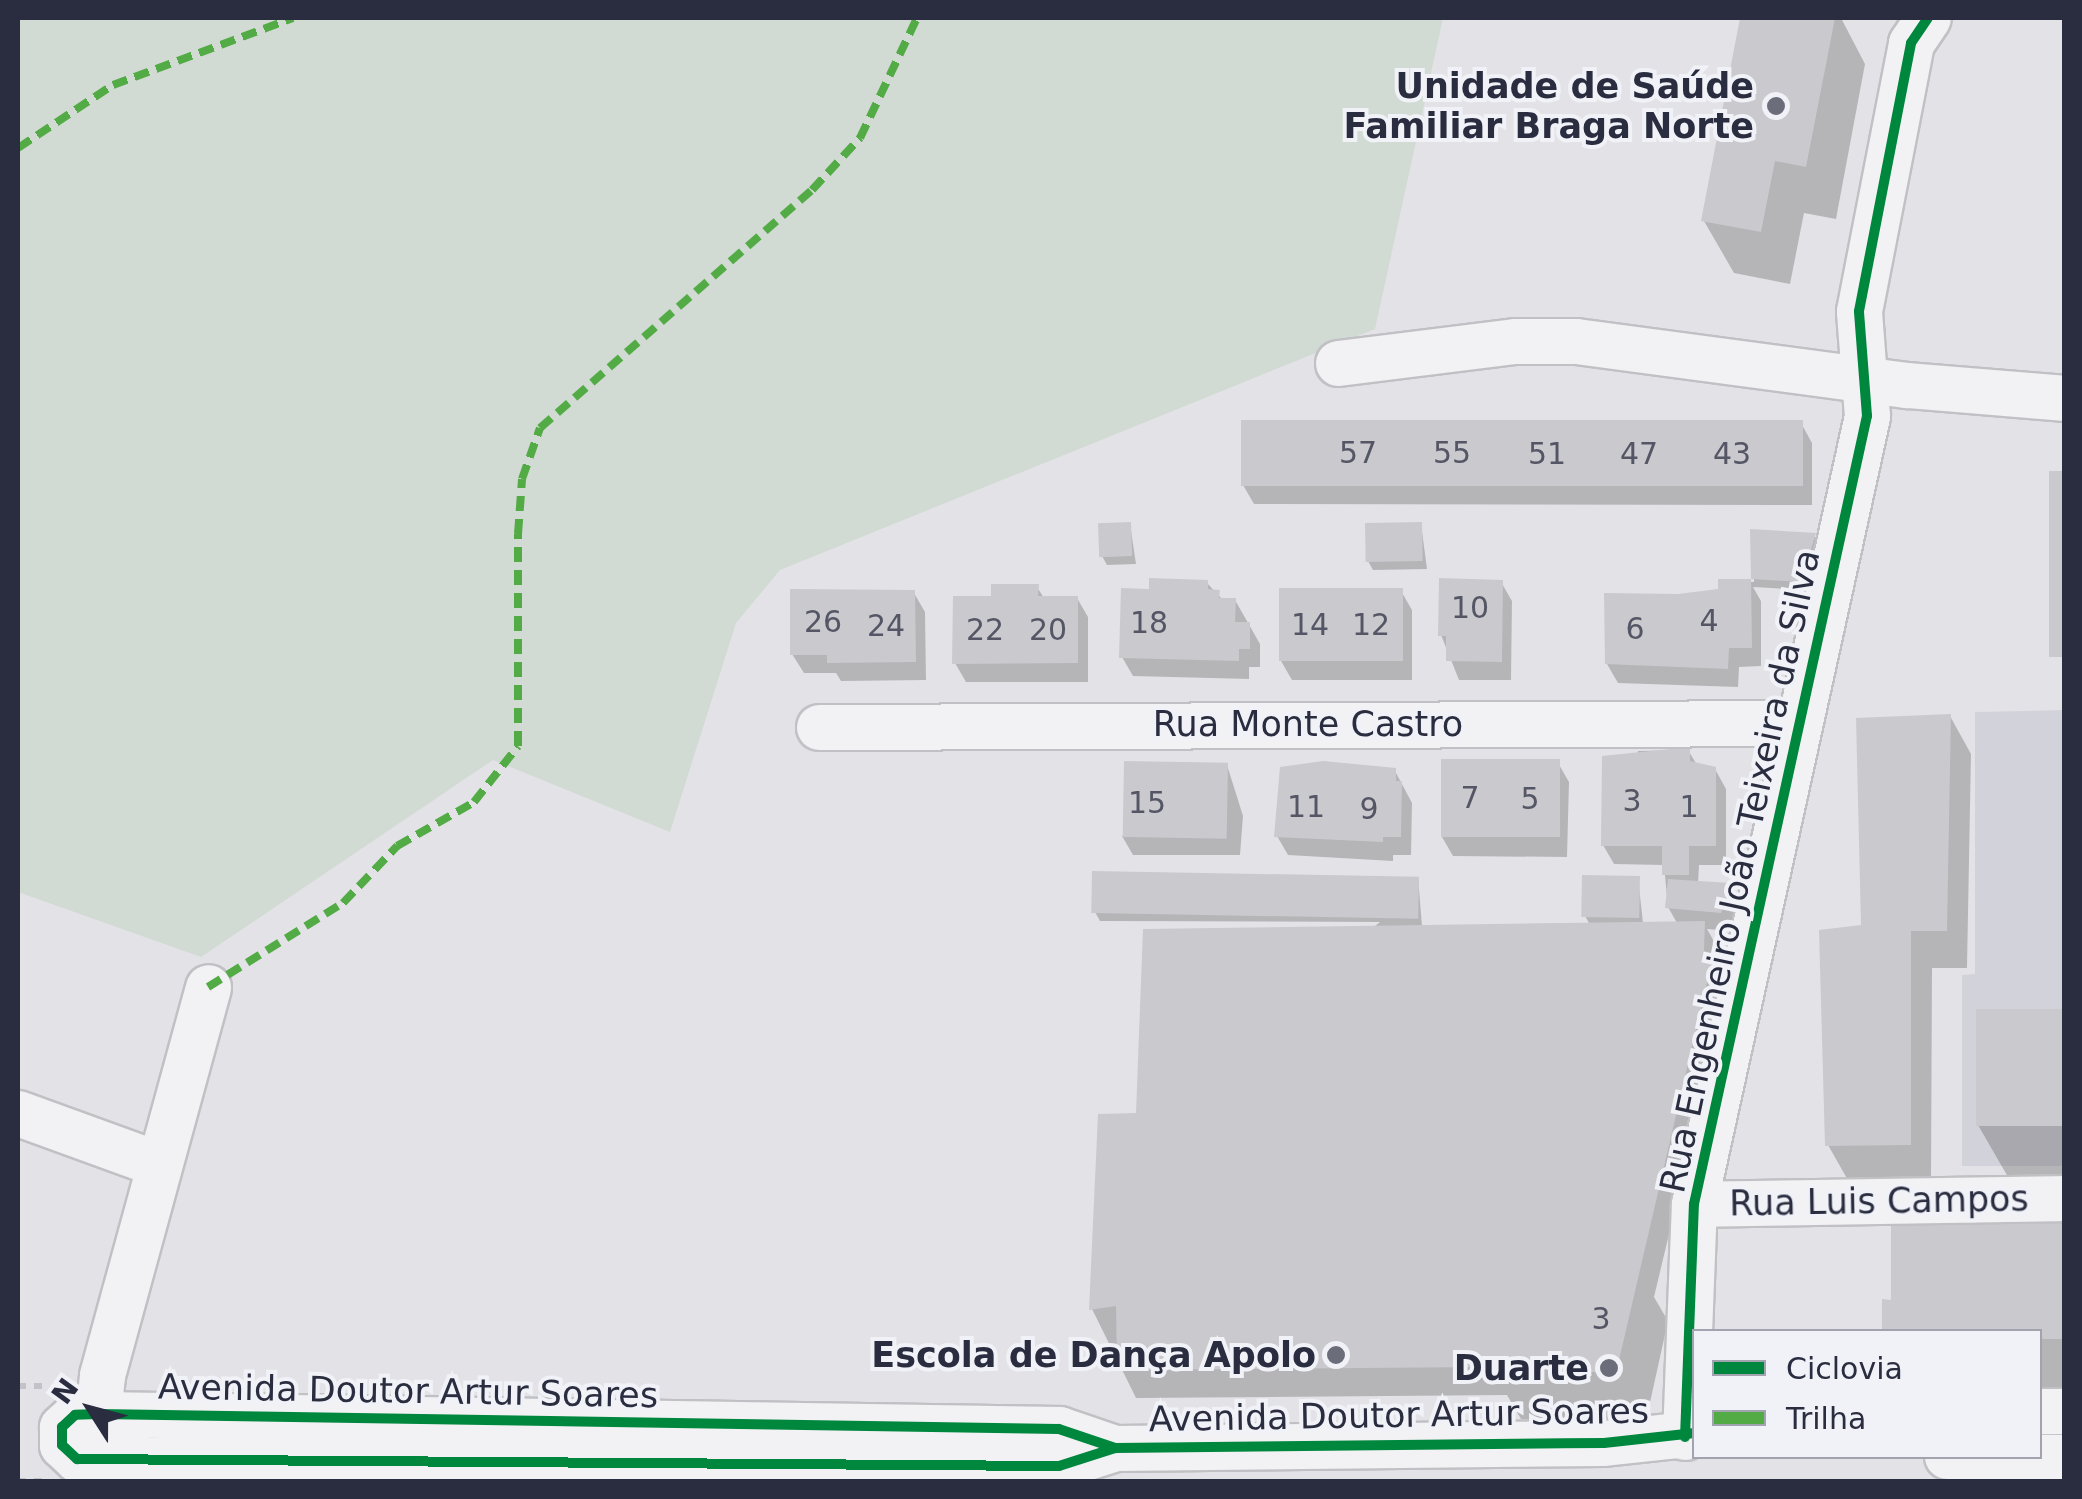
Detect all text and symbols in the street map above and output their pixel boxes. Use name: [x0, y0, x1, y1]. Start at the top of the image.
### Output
place label: Unidade de Saúde Familiar Braga Norte: [1344, 65, 1754, 147]
marker: Unidade de Saúde Familiar Braga Norte: [1763, 93, 1789, 119]
house number: 57: [1339, 435, 1377, 471]
house number: 55: [1433, 435, 1471, 471]
house number: 51: [1528, 436, 1566, 472]
house number: 47: [1620, 436, 1658, 472]
house number: 43: [1713, 436, 1751, 472]
street label: Rua Engenheiro João Teixeira da Silva: [1651, 546, 1829, 1196]
house number: 10: [1451, 590, 1489, 626]
house number: 4: [1699, 603, 1719, 639]
house number: 26: [804, 604, 842, 640]
house number: 18: [1130, 605, 1168, 641]
house number: 14: [1291, 607, 1329, 643]
house number: 12: [1352, 607, 1390, 643]
house number: 24: [867, 608, 905, 644]
house number: 6: [1625, 611, 1645, 647]
house number: 22: [966, 612, 1004, 648]
house number: 20: [1029, 612, 1067, 648]
street label: Rua Monte Castro: [1153, 703, 1463, 745]
house number: 7: [1460, 780, 1480, 816]
house number: 5: [1520, 781, 1540, 817]
house number: 3: [1622, 783, 1642, 819]
house number: 15: [1128, 785, 1166, 821]
house number: 11: [1287, 789, 1325, 825]
house number: 1: [1679, 789, 1699, 825]
house number: 9: [1359, 791, 1379, 827]
street label: Rua Luis Campos: [1729, 1177, 2029, 1225]
house number: 3: [1591, 1301, 1611, 1337]
legend: [1692, 1329, 2042, 1459]
place label: Escola de Dança Apolo: [871, 1334, 1316, 1376]
marker: Escola de Dança Apolo: [1325, 1344, 1347, 1366]
place label: Duarte: [1454, 1347, 1589, 1389]
text: Ciclovia: [1786, 1351, 1903, 1386]
marker: Duarte: [1598, 1357, 1620, 1379]
north arrow: [40, 1359, 140, 1459]
street label: Avenida Doutor Artur Soares: [158, 1366, 658, 1416]
text: N: [45, 1372, 86, 1410]
street label: Avenida Doutor Artur Soares: [1149, 1390, 1649, 1440]
text: Trilha: [1786, 1401, 1866, 1436]

